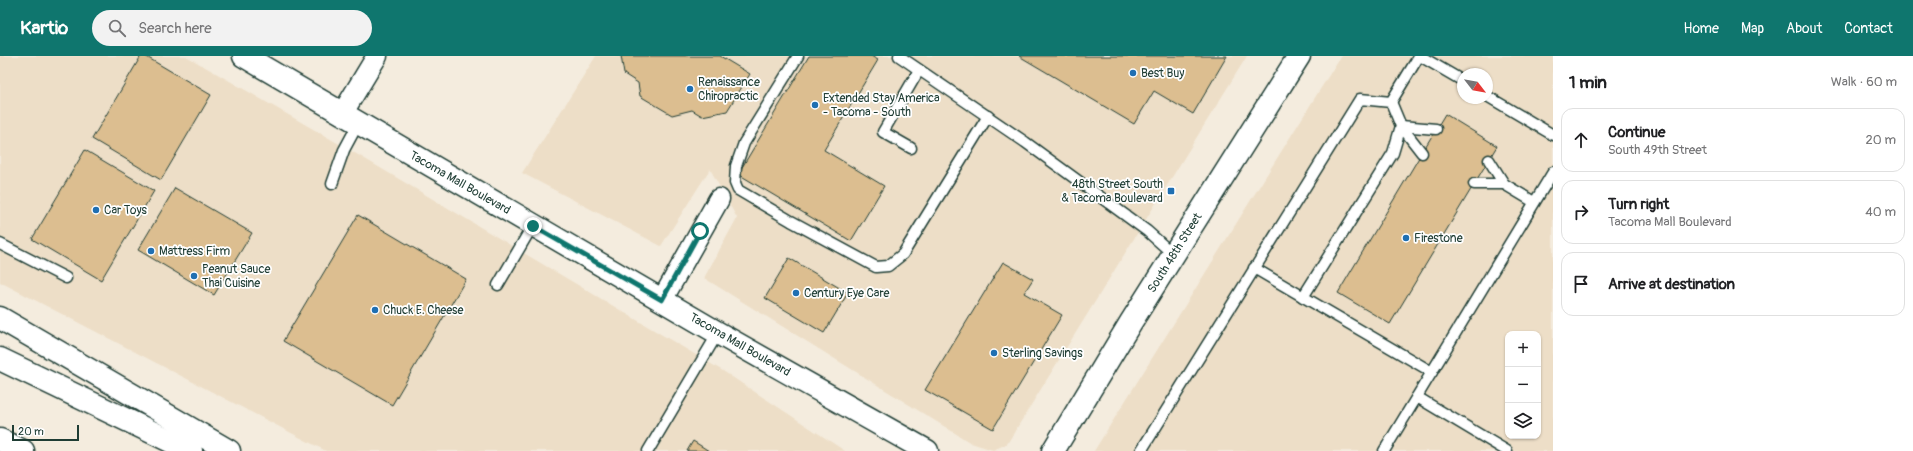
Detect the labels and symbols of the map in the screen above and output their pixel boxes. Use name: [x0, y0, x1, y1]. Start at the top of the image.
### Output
place label: Best Buy: [1141, 66, 1184, 81]
marker: Best Buy: [1128, 68, 1138, 78]
north arrow: [1457, 68, 1493, 104]
place label: Renaissance Chiropractic: [698, 75, 760, 104]
marker: Renaissance Chiropractic: [685, 84, 695, 94]
place label: Extended Stay America - Tacoma - South: [823, 91, 940, 120]
marker: Extended Stay America - Tacoma - South: [810, 100, 820, 110]
street label: Tacoma Mall Boulevard: [407, 148, 513, 218]
place label: 48th Street South & Tacoma Boulevard: [1061, 177, 1163, 206]
marker: 48th Street South & Tacoma Boulevard: [1166, 186, 1176, 196]
place label: Car Toys: [104, 203, 148, 218]
marker: Car Toys: [91, 205, 101, 215]
street label: South 48th Street: [1144, 210, 1206, 296]
route end: [524, 217, 542, 235]
route start: [691, 222, 709, 240]
place label: Firestone: [1414, 231, 1463, 246]
marker: Firestone: [1401, 233, 1411, 243]
place label: Mattress Firm: [159, 244, 230, 259]
marker: Mattress Firm: [146, 246, 156, 256]
place label: Peanut Sauce Thai Cuisine: [202, 262, 270, 291]
marker: Peanut Sauce Thai Cuisine: [189, 271, 199, 281]
place label: Century Eye Care: [804, 286, 889, 301]
marker: Century Eye Care: [791, 288, 801, 298]
place label: Chuck E. Cheese: [383, 303, 463, 318]
marker: Chuck E. Cheese: [370, 305, 380, 315]
street label: Tacoma Mall Boulevard: [687, 310, 793, 380]
place label: Sterling Savings: [1002, 346, 1083, 361]
marker: Sterling Savings: [989, 348, 999, 358]
scale bar: [12, 423, 79, 442]

